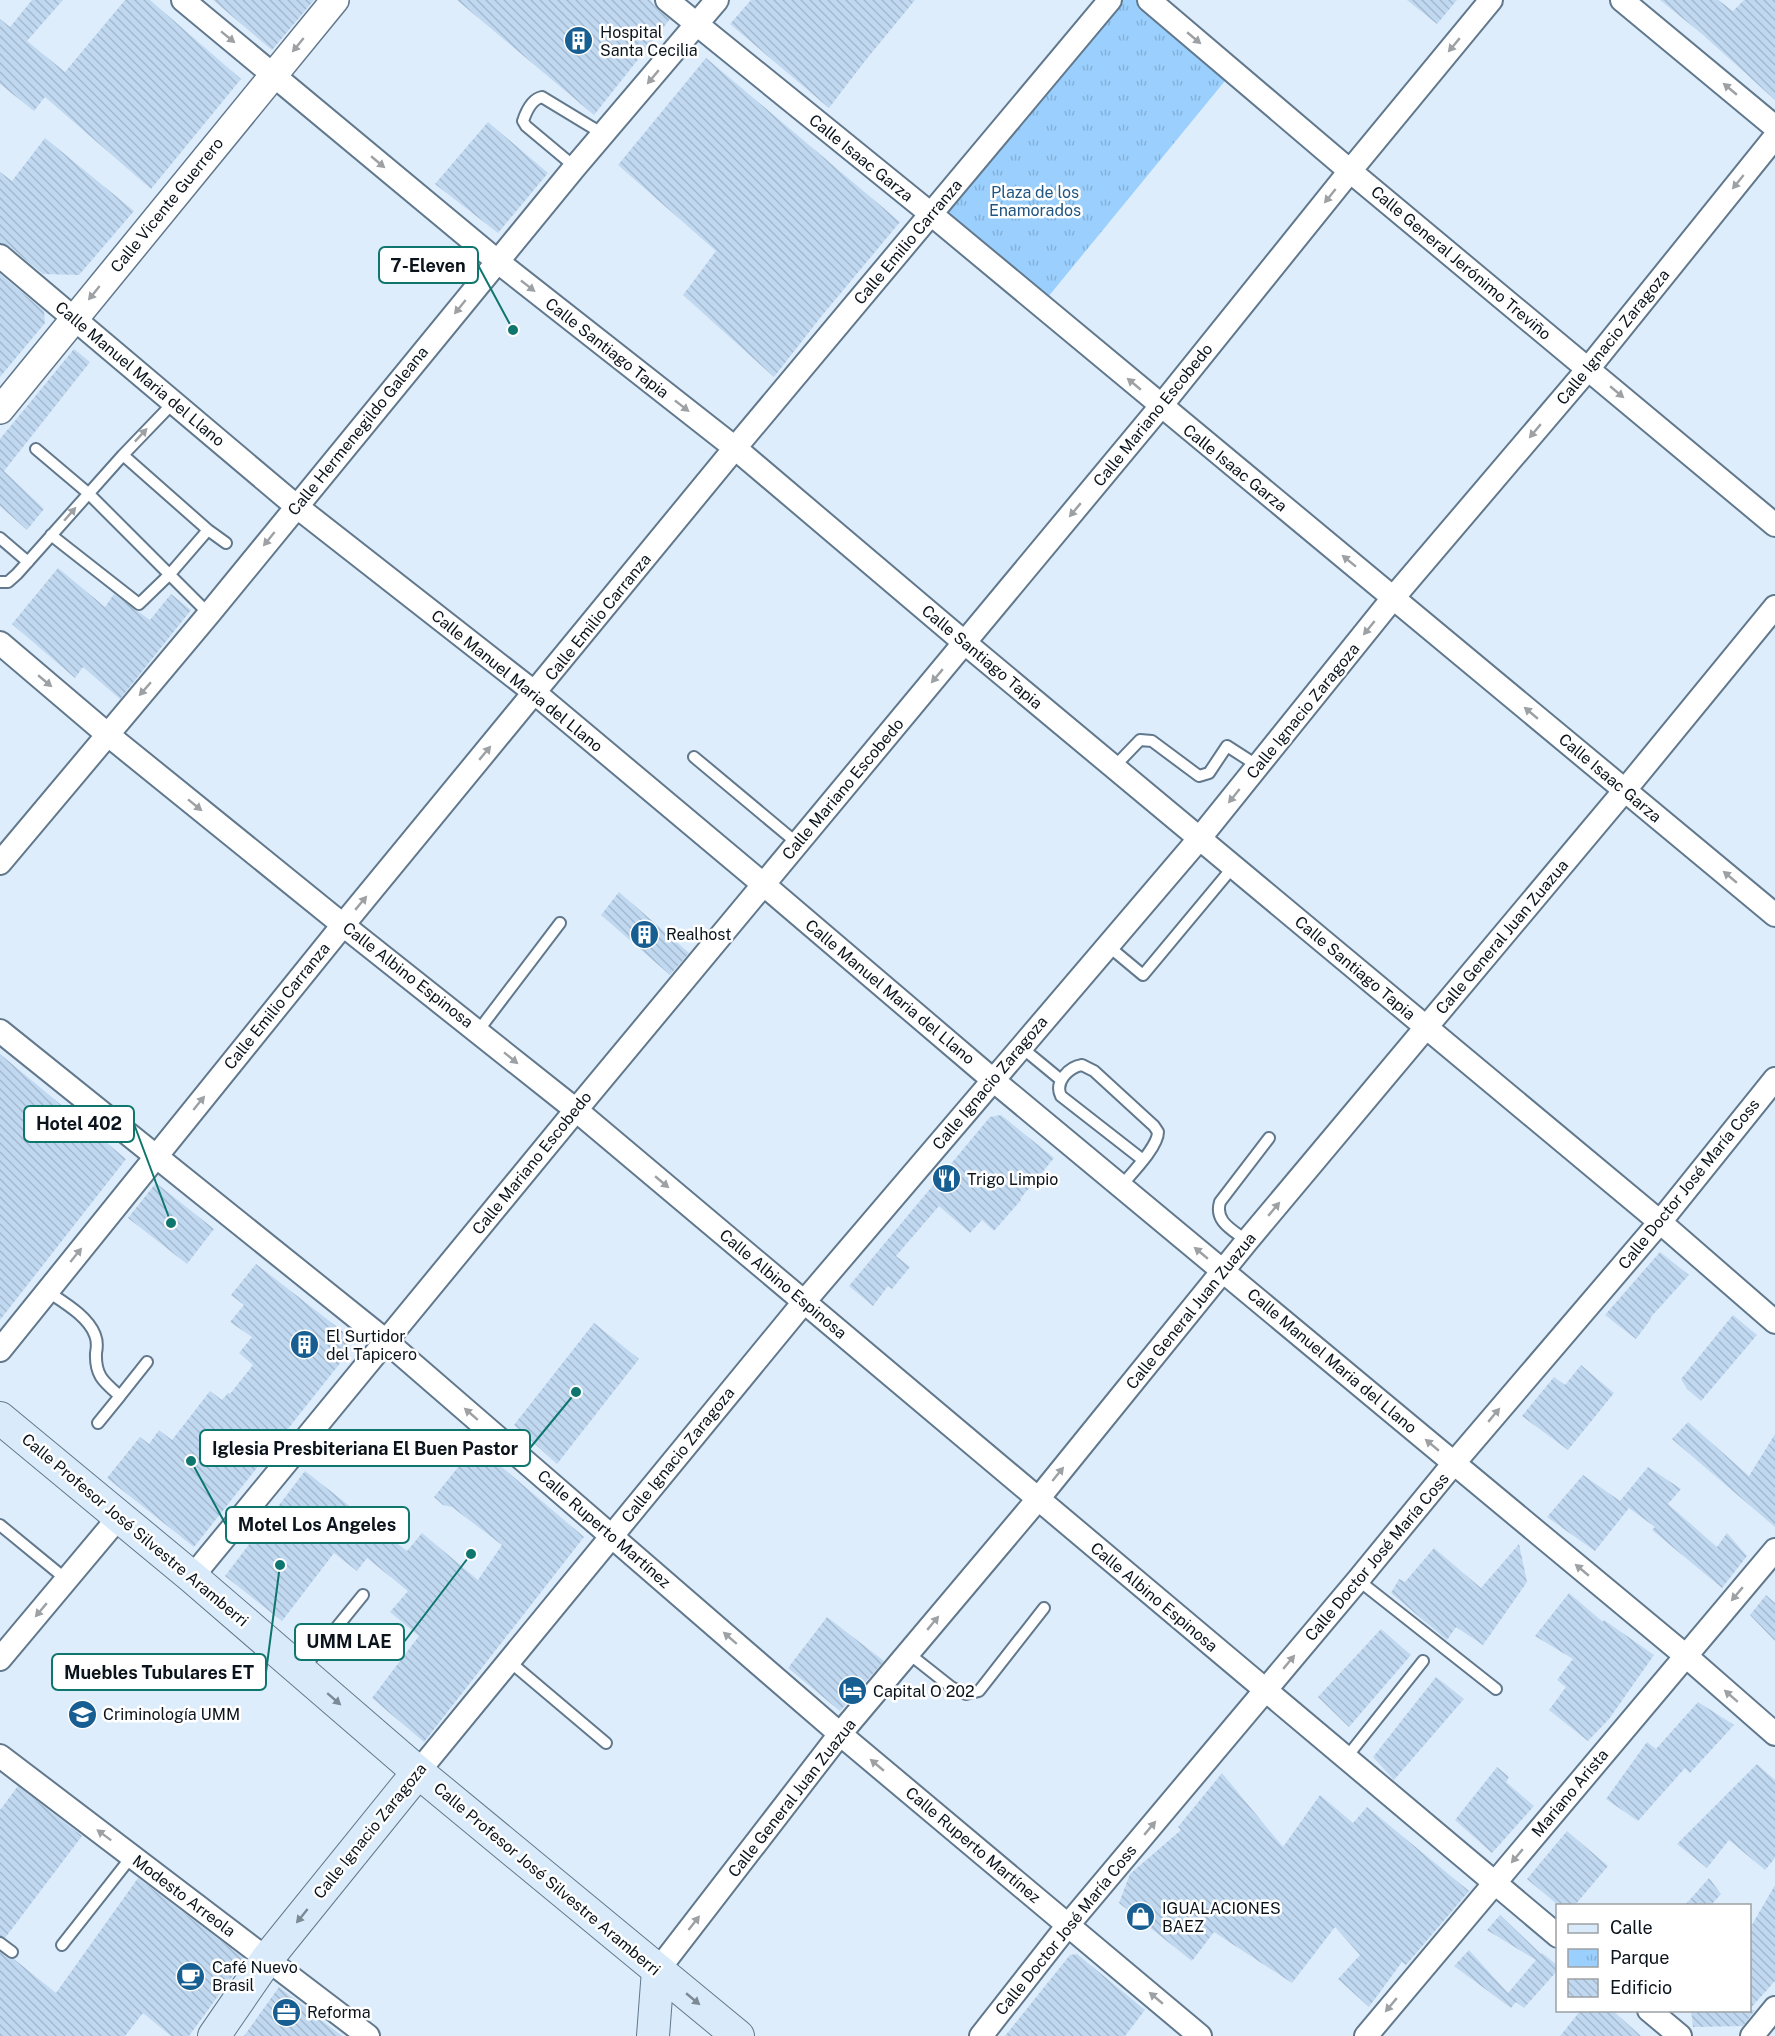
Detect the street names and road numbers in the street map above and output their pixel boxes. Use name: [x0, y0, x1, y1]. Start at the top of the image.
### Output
street label: Calle Isaac Garza: [805, 110, 917, 206]
street label: Calle Vicente Guerrero: [107, 134, 227, 276]
street label: Calle Emilio Carranza: [850, 176, 966, 308]
street label: Calle General Jerónimo Treviño: [1367, 182, 1555, 344]
street label: Calle Ignacio Zaragoza: [1553, 266, 1673, 408]
street label: Calle Santiago Tapia: [542, 294, 672, 402]
street label: Calle Manuel Maria del Llano: [51, 298, 229, 450]
street label: Calle Mariano Escobedo: [1089, 340, 1217, 490]
street label: Calle Hermenegildo Galeana: [284, 343, 432, 519]
street label: Calle Isaac Garza: [1179, 420, 1291, 516]
street label: Calle Emilio Carranza: [541, 550, 655, 684]
street label: Calle Santiago Tapia: [918, 601, 1046, 713]
street label: Calle Manuel Maria del Llano: [427, 606, 607, 756]
street label: Calle Ignacio Zaragoza: [1243, 640, 1363, 782]
street label: Calle Mariano Escobedo: [778, 715, 908, 863]
street label: Calle Isaac Garza: [1555, 730, 1665, 826]
street label: Calle General Juan Zuazua: [1432, 856, 1572, 1018]
street label: Calle Santiago Tapia: [1291, 912, 1419, 1024]
street label: Calle Manuel Maria del Llano: [801, 916, 979, 1068]
street label: Calle Albino Espinosa: [339, 918, 477, 1032]
street label: Calle Emilio Carranza: [220, 939, 334, 1073]
street label: Calle Ignacio Zaragoza: [929, 1012, 1051, 1154]
street label: Calle Mariano Escobedo: [468, 1088, 596, 1238]
street label: Calle Doctor José María Coss: [1614, 1095, 1764, 1273]
street label: Calle Albino Espinosa: [716, 1225, 850, 1343]
street label: Calle General Juan Zuazua: [1122, 1229, 1260, 1393]
street label: Calle Manuel Maria del Llano: [1243, 1285, 1421, 1437]
street label: Calle Ignacio Zaragoza: [618, 1384, 738, 1526]
street label: Calle Profesor José Silvestre Aramberri: [18, 1430, 252, 1630]
street label: Calle Ruperto Martínez: [534, 1466, 675, 1592]
street label: Calle Doctor José María Coss: [1301, 1469, 1453, 1645]
street label: Calle Albino Espinosa: [1087, 1538, 1221, 1656]
street label: Calle General Juan Zuazua: [724, 1715, 860, 1881]
street label: Mariano Arista: [1528, 1745, 1612, 1841]
street label: Calle Ignacio Zaragoza: [310, 1760, 430, 1902]
street label: Calle Profesor José Silvestre Aramberri: [430, 1779, 664, 1979]
street label: Calle Ruperto Martínez: [902, 1783, 1045, 1907]
street label: Calle Doctor José María Coss: [991, 1841, 1141, 2019]
street label: Modesto Arreola: [129, 1851, 239, 1941]

